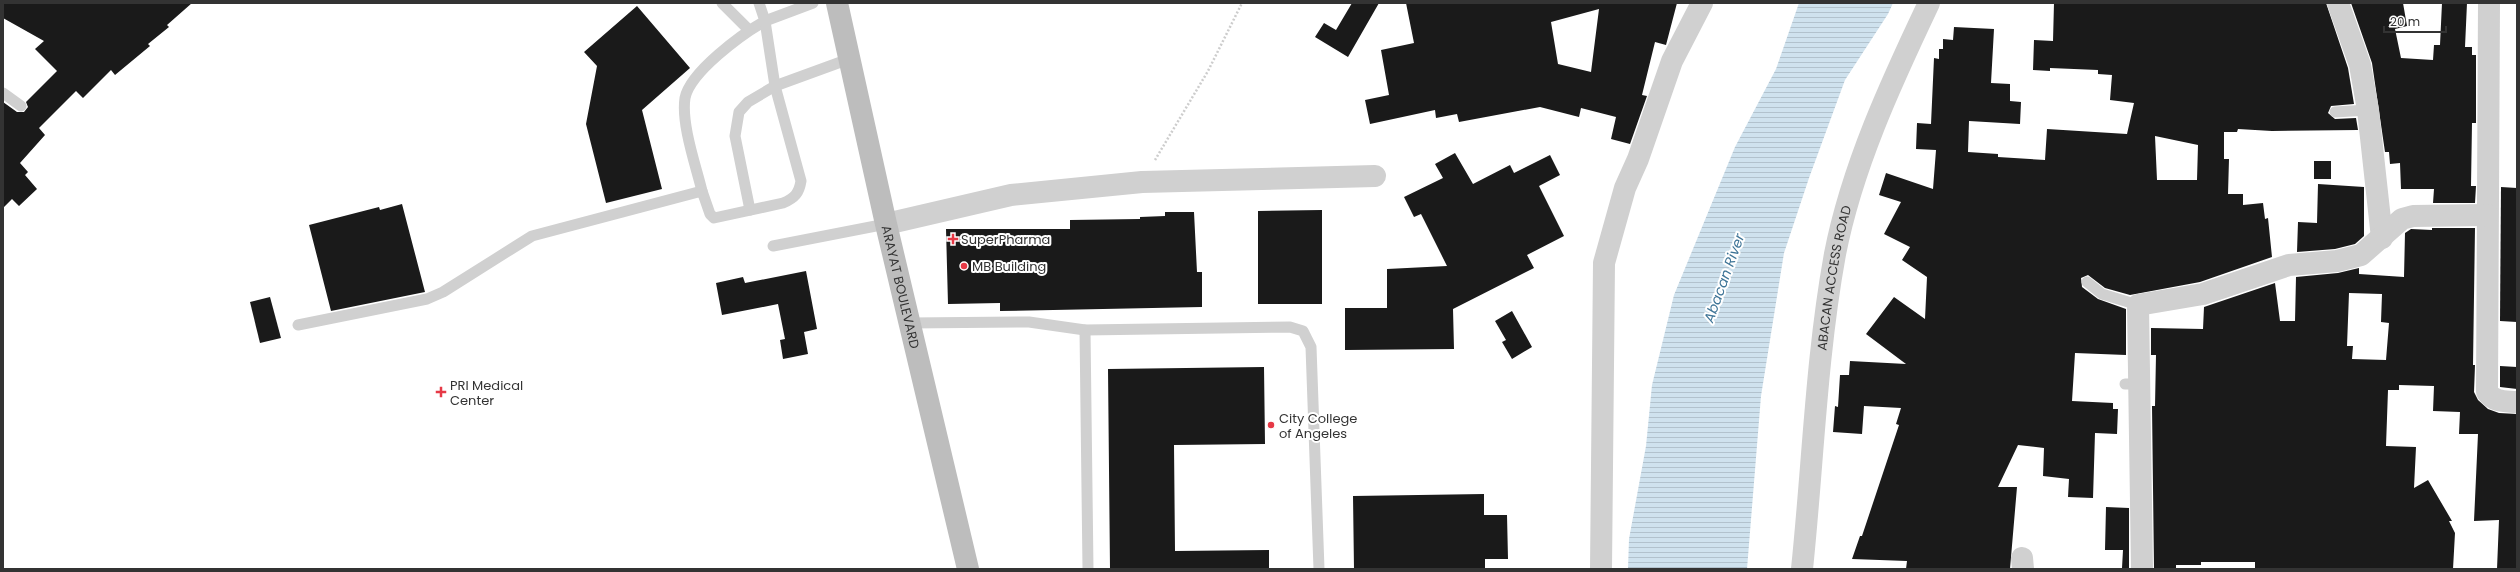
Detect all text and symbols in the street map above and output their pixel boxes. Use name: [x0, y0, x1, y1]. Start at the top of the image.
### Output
scale bar: [2384, 8, 2446, 34]
text: 20 m: [2390, 13, 2420, 30]
street label: ABACAN ACCESS ROAD: [1812, 203, 1856, 352]
street label: ARAYAT BOULEVARD: [877, 223, 925, 351]
place label: SuperPharma: [961, 230, 1050, 249]
water label: Abacan River: [1698, 230, 1750, 326]
marker: SuperPharma: [948, 234, 958, 244]
place label: MB Building: [972, 257, 1046, 276]
marker: MB Building: [959, 261, 969, 271]
place label: PRI Medical Center: [450, 376, 523, 410]
marker: PRI Medical Center: [435, 386, 447, 398]
place label: City College of Angeles: [1279, 409, 1357, 443]
marker: City College of Angeles: [1266, 420, 1276, 430]

